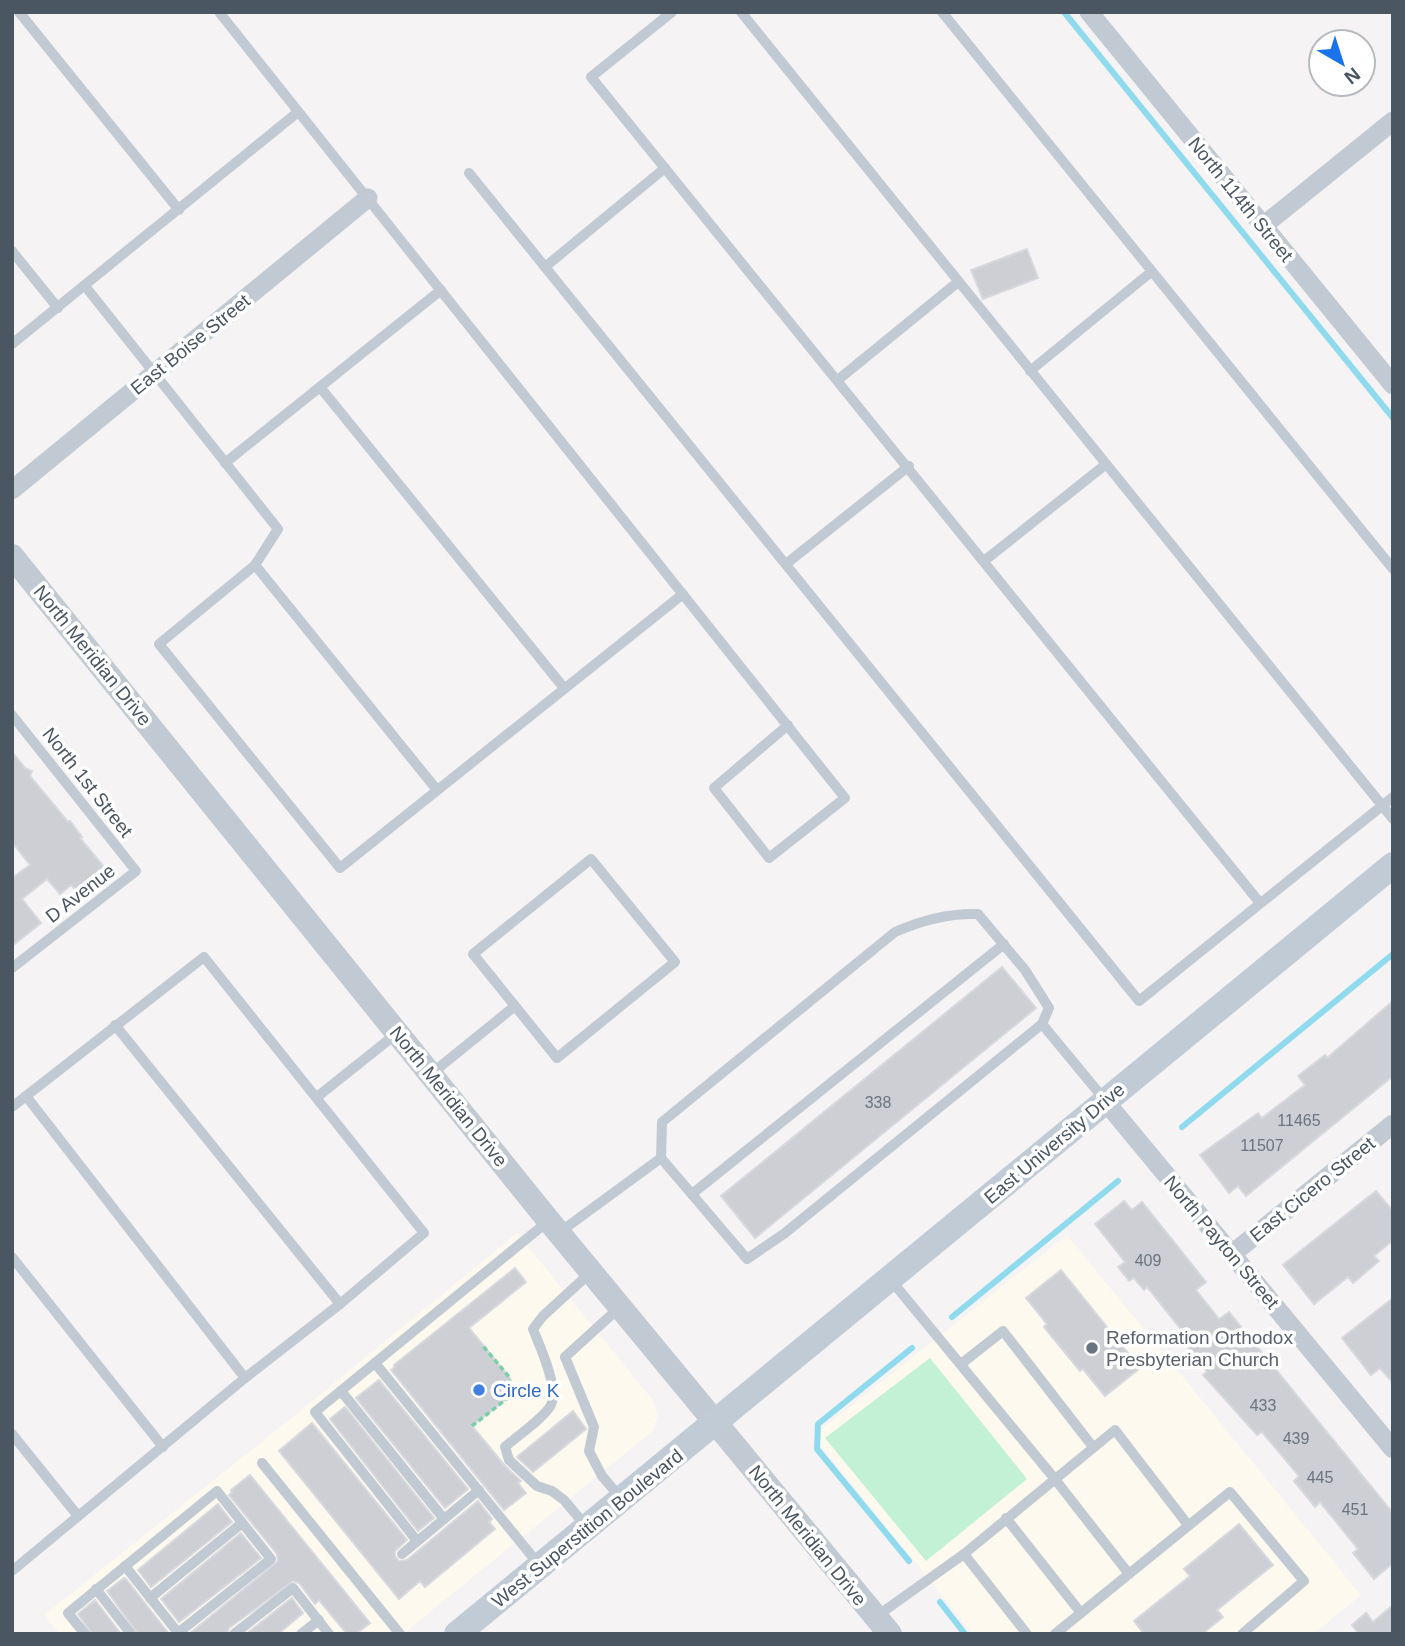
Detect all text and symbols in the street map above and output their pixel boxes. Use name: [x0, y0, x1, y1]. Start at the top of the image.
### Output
north arrow: [1307, 28, 1377, 98]
text: N: [1340, 63, 1364, 88]
street label: North 114th Street: [1184, 133, 1298, 266]
street label: East Boise Street: [127, 290, 255, 399]
street label: North Meridian Drive: [30, 581, 156, 730]
street label: North 1st Street: [38, 723, 137, 842]
street label: D Avenue: [42, 860, 119, 927]
street label: North Meridian Drive: [386, 1022, 512, 1171]
street label: East University Drive: [980, 1079, 1129, 1208]
house number: 338: [865, 1094, 891, 1111]
house number: 11465: [1277, 1112, 1321, 1129]
street label: East Cicero Street: [1246, 1132, 1379, 1246]
house number: 11507: [1240, 1137, 1284, 1154]
street label: North Payton Street: [1160, 1172, 1284, 1314]
house number: 409: [1135, 1252, 1161, 1269]
place label: Reformation Orthodox Presbyterian Church: [1106, 1327, 1293, 1370]
marker: Reformation Orthodox Presbyterian Church: [1084, 1340, 1100, 1356]
place label: Circle K: [493, 1380, 560, 1401]
marker: Circle K: [471, 1382, 487, 1398]
house number: 433: [1250, 1397, 1276, 1414]
house number: 439: [1283, 1430, 1309, 1447]
street label: West Superstition Boulevard: [488, 1445, 687, 1612]
street label: North Meridian Drive: [745, 1461, 871, 1610]
house number: 445: [1307, 1469, 1333, 1486]
house number: 451: [1342, 1501, 1368, 1518]

